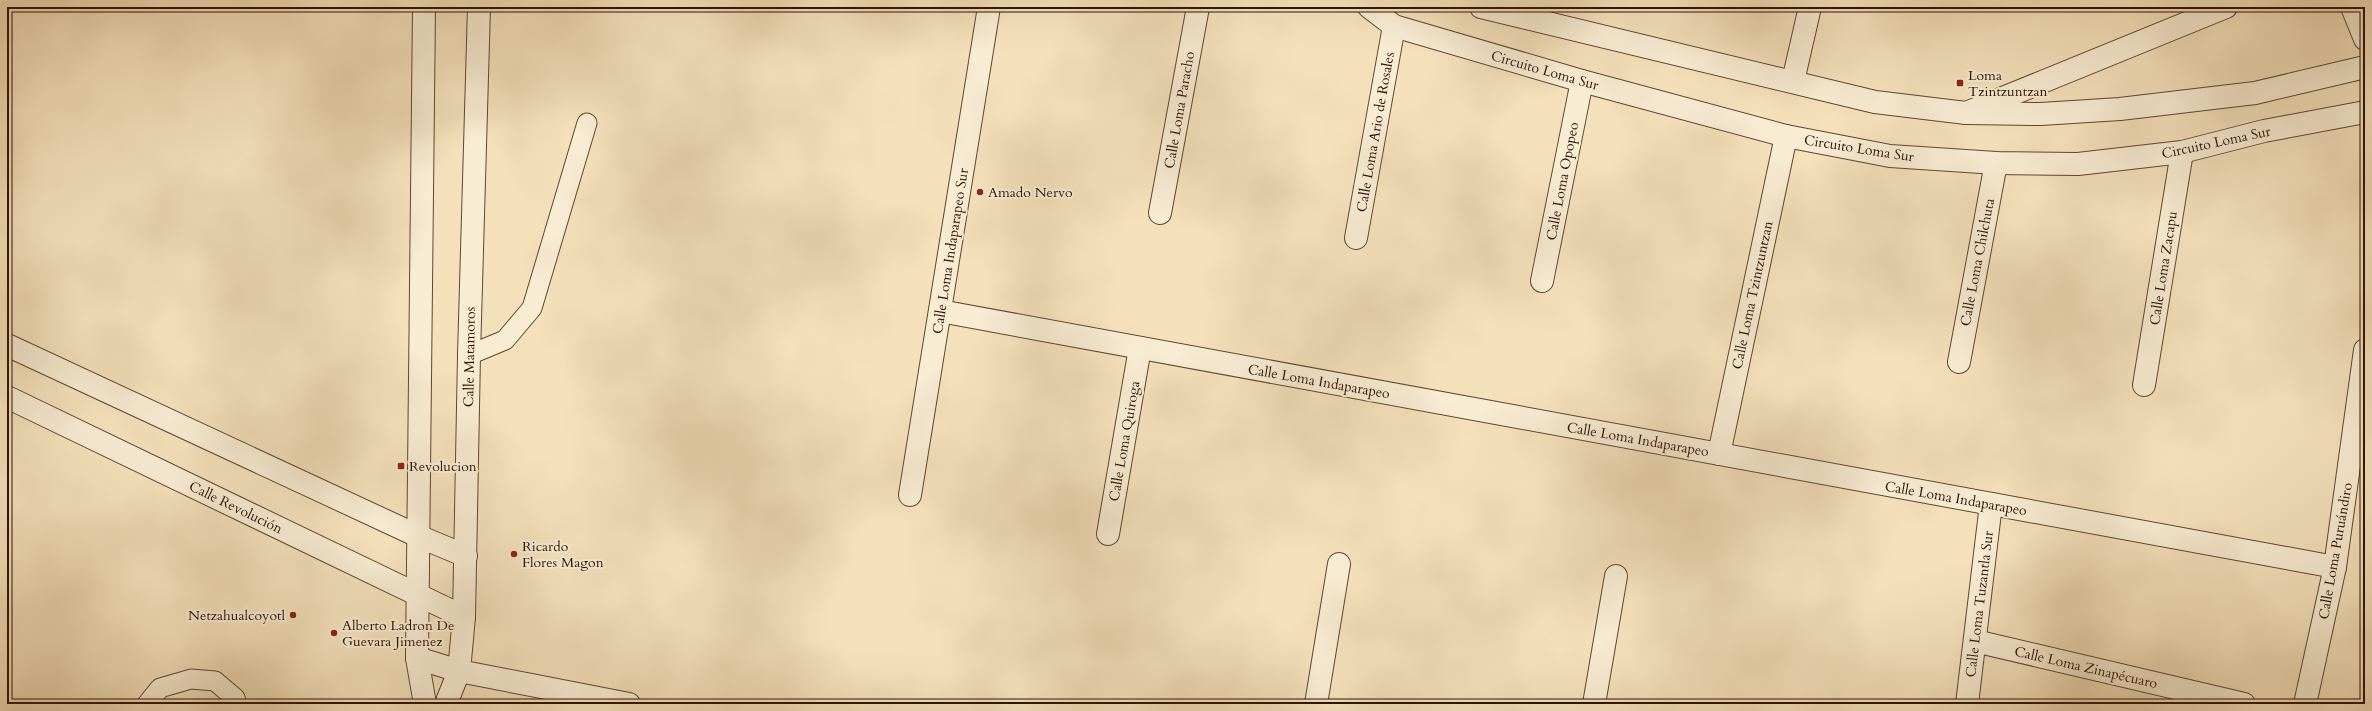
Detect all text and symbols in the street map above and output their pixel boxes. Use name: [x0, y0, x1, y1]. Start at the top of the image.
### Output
street label: Circuito Loma Sur: [1489, 46, 1602, 95]
street label: Calle Loma Paracho: [1160, 50, 1199, 170]
street label: Calle Loma Ario de Rosales: [1352, 50, 1399, 214]
place label: Loma Tzintzuntzan: [1968, 66, 2047, 101]
marker: Loma Tzintzuntzan: [1955, 78, 1965, 88]
street label: Calle Loma Opopeo: [1542, 120, 1583, 242]
street label: Circuito Loma Sur: [2160, 121, 2273, 163]
street label: Circuito Loma Sur: [1803, 130, 1916, 167]
street label: Calle Loma Indaparapeo Sur: [928, 166, 973, 335]
place label: Amado Nervo: [988, 183, 1073, 202]
marker: Amado Nervo: [975, 187, 985, 197]
street label: Calle Loma Chilchuta: [1956, 197, 1999, 328]
street label: Calle Loma Zacapu: [2145, 209, 2182, 326]
street label: Calle Loma Tzintzuntzan: [1727, 219, 1777, 371]
street label: Calle Matamoros: [459, 306, 480, 407]
street label: Calle Loma Indaparapeo: [1246, 360, 1392, 403]
street label: Calle Loma Quiroga: [1105, 379, 1144, 503]
street label: Calle Loma Indaparapeo: [1565, 418, 1711, 461]
place label: Revolucion: [409, 457, 477, 476]
marker: Revolucion: [396, 461, 406, 471]
street label: Calle Revolución: [186, 477, 286, 538]
street label: Calle Loma Indaparapeo: [1883, 477, 2029, 520]
street label: Calle Loma Puruándiro: [2314, 481, 2357, 621]
street label: Calle Loma Tuzantla Sur: [1961, 529, 1998, 678]
place label: Ricardo Flores Magon: [522, 537, 604, 572]
marker: Ricardo Flores Magon: [509, 549, 519, 559]
place label: Netzahualcoyotl: [188, 606, 285, 625]
marker: Netzahualcoyotl: [288, 610, 298, 620]
place label: Alberto Ladron De Guevara Jimenez: [342, 616, 454, 651]
marker: Alberto Ladron De Guevara Jimenez: [329, 628, 339, 638]
street label: Calle Loma Zinapécuaro: [2013, 642, 2160, 693]

